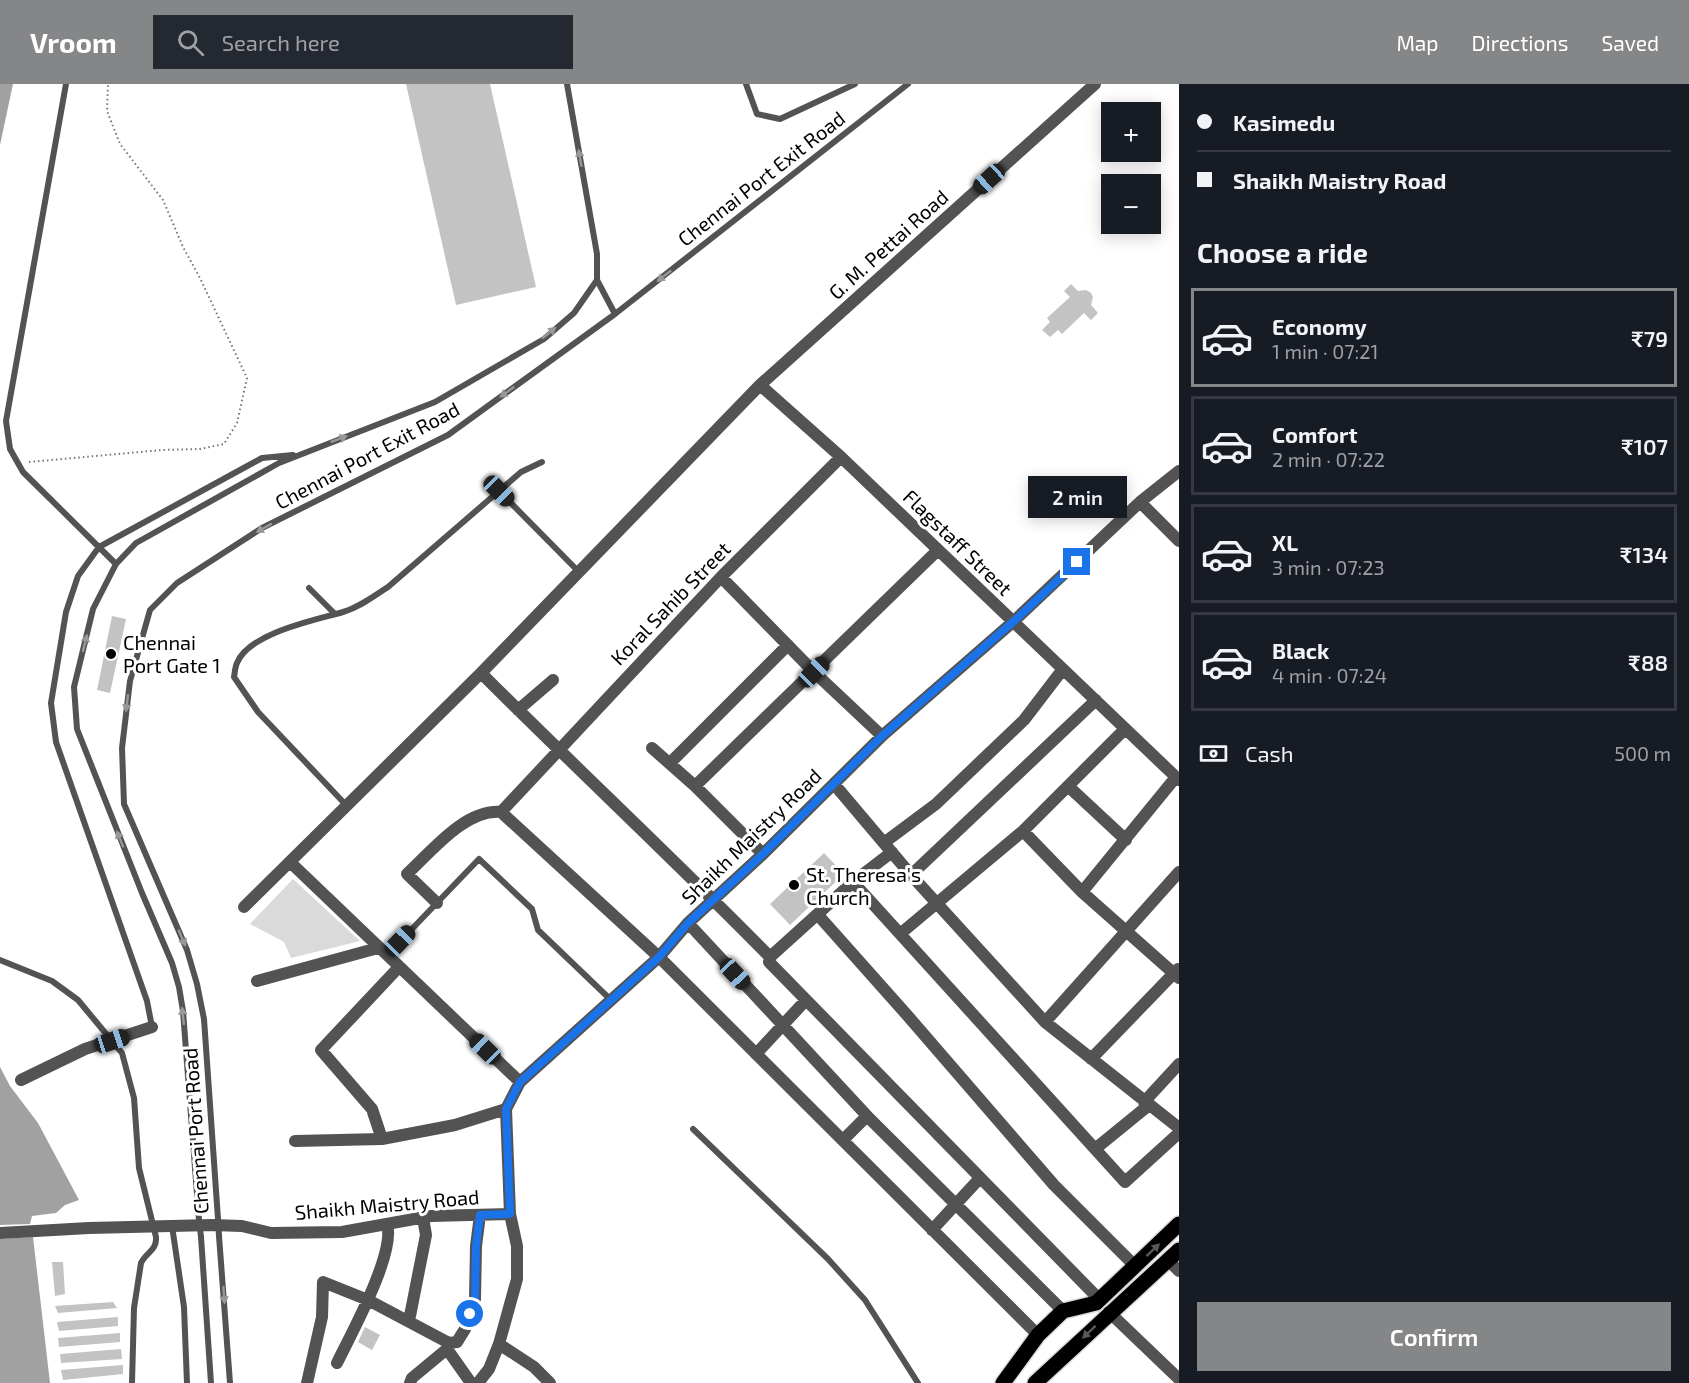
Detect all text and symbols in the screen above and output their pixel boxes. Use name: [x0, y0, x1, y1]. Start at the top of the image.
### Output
search box: [153, 15, 573, 69]
text: Vroom: [30, 25, 117, 59]
icon: search: [174, 26, 207, 59]
text: Search here: [222, 29, 340, 55]
text: Map: [1396, 30, 1439, 55]
text: Directions: [1472, 30, 1568, 55]
text: Saved: [1601, 30, 1659, 55]
map controls: [1101, 102, 1161, 234]
button: +: [1101, 102, 1161, 162]
street label: Chennai Port Exit Road: [673, 105, 849, 251]
text: Kasimedu: [1233, 109, 1335, 135]
one-way arrow: [576, 149, 585, 168]
car: [970, 160, 1008, 198]
text: Shaikh Maistry Road: [1233, 167, 1446, 193]
button: −: [1101, 174, 1161, 234]
street label: G. M. Pettai Road: [823, 184, 953, 304]
text: Choose a ride: [1197, 236, 1368, 268]
one-way arrow: [656, 269, 671, 281]
icon: car: [1200, 311, 1254, 365]
text: Economy: [1272, 313, 1367, 339]
text: ₹79: [1631, 325, 1668, 351]
one-way arrow: [542, 328, 557, 340]
text: 1 min · 07:21: [1272, 339, 1378, 363]
one-way arrow: [500, 386, 516, 398]
street label: Chennai Port Exit Road: [271, 396, 463, 514]
icon: car: [1200, 419, 1254, 473]
text: Comfort: [1272, 421, 1357, 447]
text: ₹107: [1621, 433, 1668, 459]
one-way arrow: [330, 434, 348, 444]
text: 2 min · 07:22: [1272, 447, 1385, 471]
car: [480, 472, 518, 510]
callout: 2 min: [1028, 475, 1126, 517]
street label: Flagstaff Street: [899, 484, 1018, 600]
text: 2 min: [1052, 485, 1103, 509]
one-way arrow: [255, 523, 272, 533]
icon: car: [1200, 527, 1254, 581]
text: XL: [1272, 529, 1298, 555]
street label: Koral Sahib Street: [605, 536, 735, 670]
text: ₹134: [1620, 541, 1668, 567]
route end: [1063, 548, 1090, 575]
text: 3 min · 07:23: [1272, 555, 1385, 579]
place label: Chennai Port Gate 1: [123, 630, 220, 677]
one-way arrow: [80, 634, 90, 652]
icon: car: [1200, 635, 1254, 689]
text: Black: [1272, 637, 1329, 663]
marker: Chennai Port Gate 1: [104, 647, 118, 661]
text: ₹88: [1628, 649, 1668, 675]
car: [795, 653, 833, 691]
text: 4 min · 07:24: [1272, 663, 1387, 687]
one-way arrow: [123, 693, 132, 712]
icon: cash: [1197, 737, 1230, 770]
text: Cash: [1245, 740, 1294, 766]
text: 500 m: [1614, 741, 1671, 765]
street label: Shaikh Maistry Road: [676, 763, 826, 909]
one-way arrow: [115, 830, 124, 848]
place label: St. Theresa's Church: [806, 862, 921, 909]
marker: St. Theresa's Church: [787, 878, 801, 892]
car: [381, 922, 419, 960]
one-way arrow: [177, 930, 187, 948]
car: [716, 955, 754, 993]
one-way arrow: [178, 1006, 188, 1025]
car: [92, 1027, 132, 1055]
car: [466, 1030, 504, 1068]
street label: Chennai Port Road: [177, 1047, 213, 1215]
street label: Shaikh Maistry Road: [294, 1184, 480, 1224]
one-way arrow: [1145, 1243, 1160, 1257]
one-way arrow: [219, 1285, 228, 1304]
route start: [456, 1300, 483, 1327]
button: Confirm: [1197, 1302, 1671, 1371]
one-way arrow: [1082, 1325, 1097, 1338]

